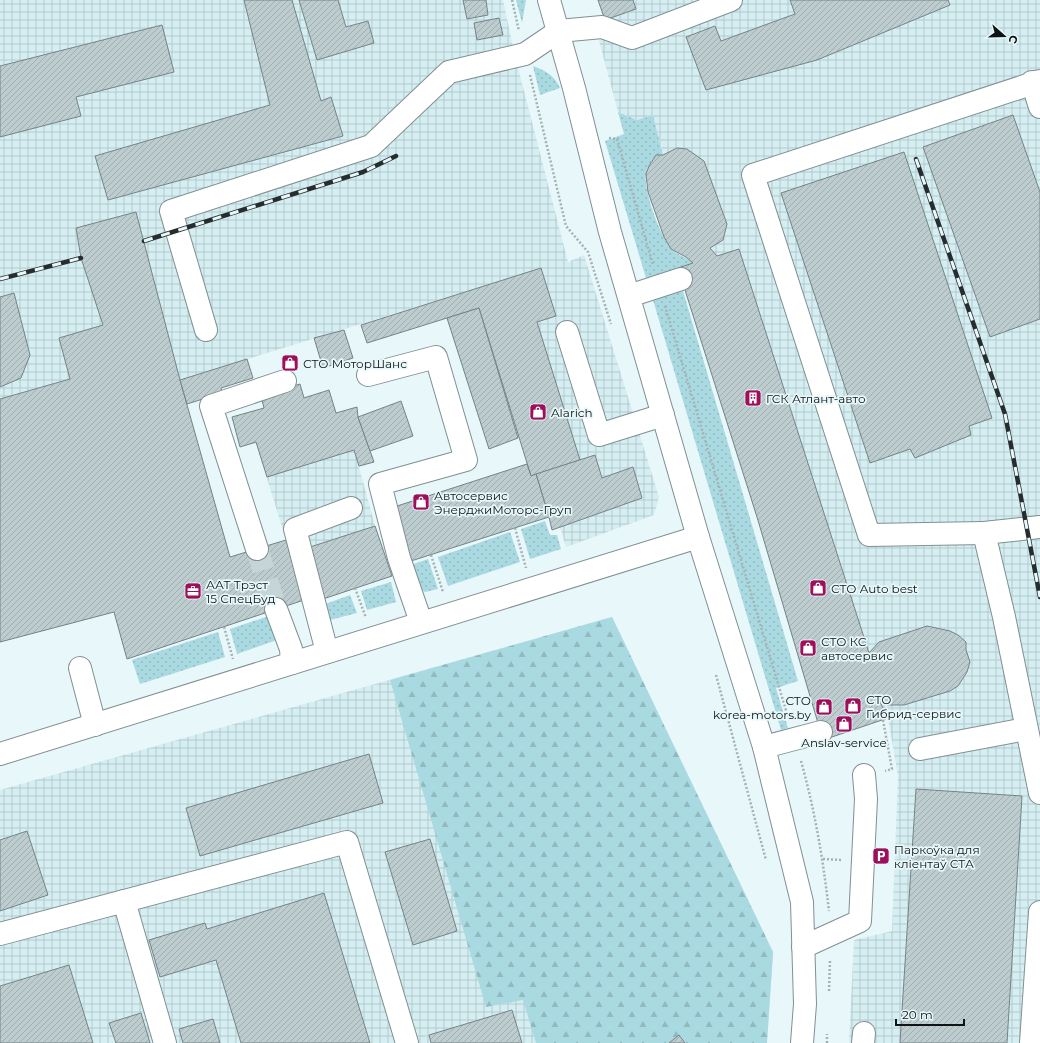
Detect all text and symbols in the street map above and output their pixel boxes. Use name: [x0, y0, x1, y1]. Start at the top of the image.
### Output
north arrow: [984, 16, 1024, 56]
text: С: [1005, 33, 1021, 46]
shop icon: СТО МоторШанс: [280, 353, 300, 373]
place label: СТО МоторШанс: [303, 356, 407, 371]
building icon: ГСК Атлант-авто: [743, 388, 763, 408]
place label: ГСК Атлант-авто: [766, 391, 866, 406]
shop icon: Alarich: [528, 402, 548, 422]
place label: Alarich: [551, 405, 593, 420]
place label: Автосервис ЭнерджиМоторс-Груп: [434, 488, 572, 517]
shop icon: Автосервис ЭнерджиМоторс-Груп: [411, 492, 431, 512]
place label: ААТ Трэст 15 СпецБуд: [206, 577, 276, 606]
shop icon: СТО Auto best: [808, 578, 828, 598]
office icon: ААТ Трэст 15 СпецБуд: [183, 581, 203, 601]
place label: СТО Auto best: [831, 581, 918, 596]
place label: СТО КС автосервис: [821, 634, 893, 663]
shop icon: СТО КС автосервис: [798, 638, 818, 658]
place label: СТО Гибрид-сервис: [866, 692, 961, 721]
place label: СТО korea-motors.by: [713, 693, 811, 722]
shop icon: СТО Гибрид-сервис: [843, 696, 863, 716]
shop icon: СТО korea-motors.by: [814, 697, 834, 717]
shop icon: Anslav-service: [834, 714, 854, 734]
place label: Anslav-service: [801, 735, 887, 750]
place label: Паркоўка для кліентаў СТА: [894, 842, 980, 871]
parking icon: Паркоўка для кліентаў СТА: [871, 846, 891, 866]
scale bar: [896, 1001, 964, 1027]
text: 20 m: [902, 1007, 933, 1022]

